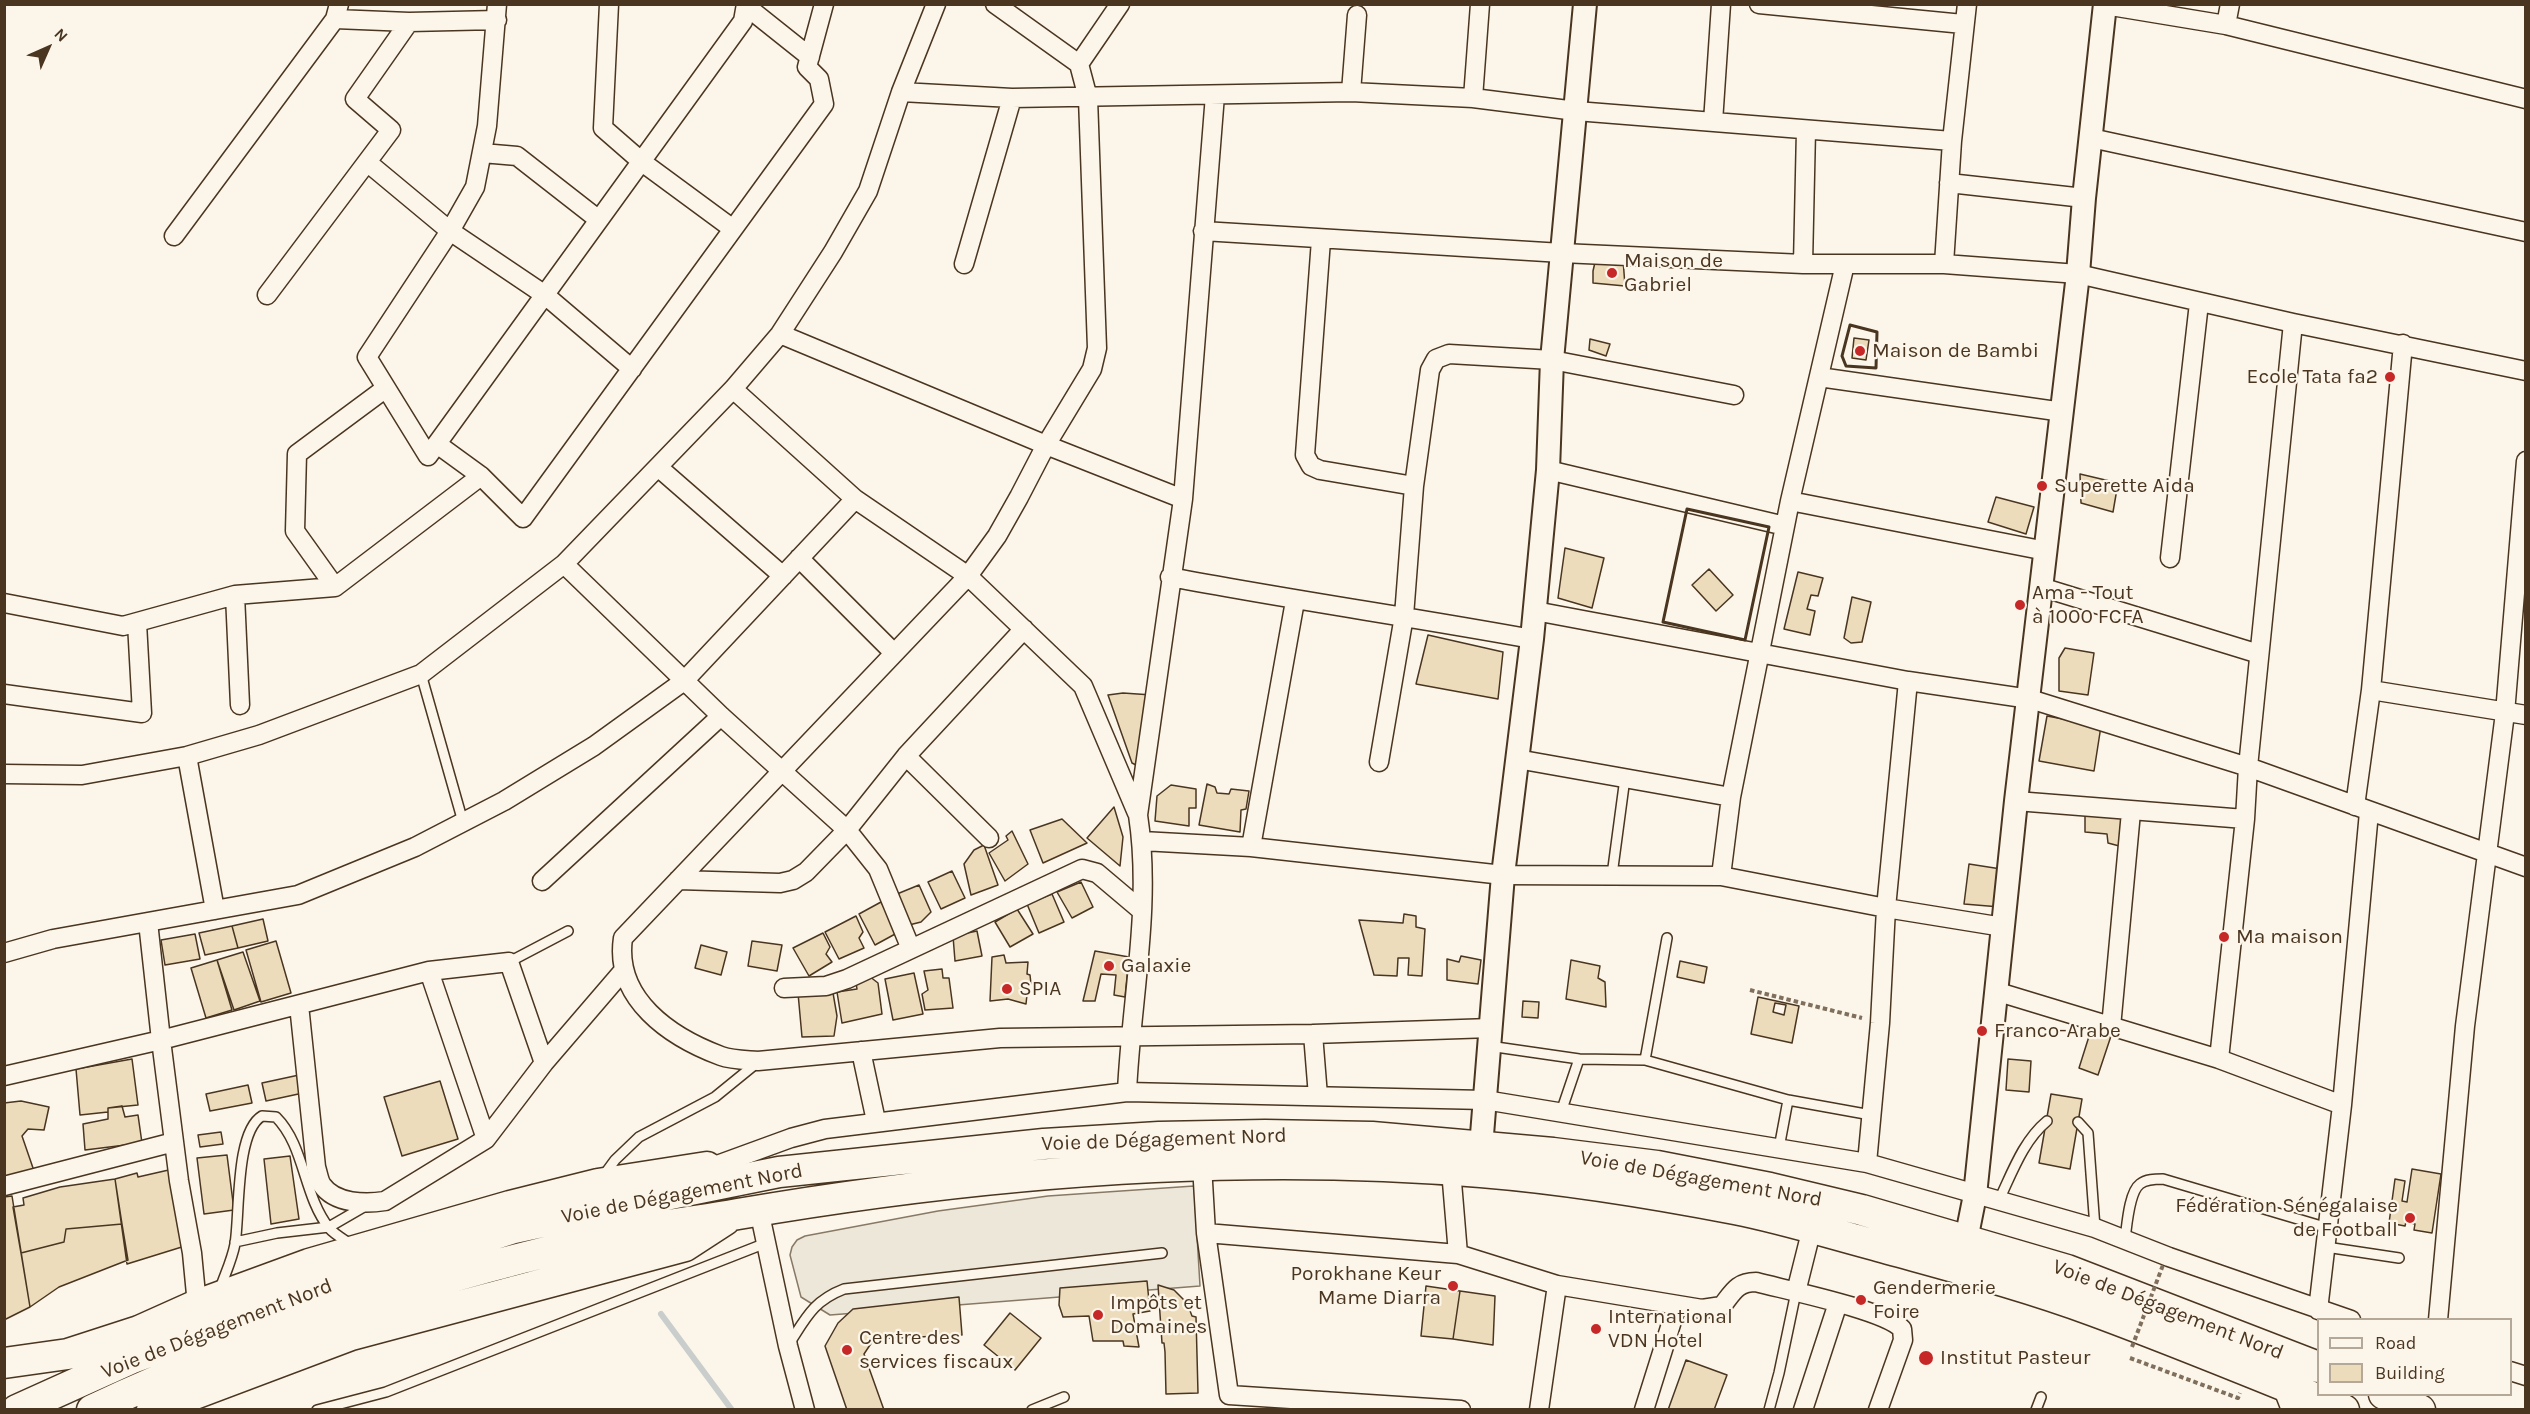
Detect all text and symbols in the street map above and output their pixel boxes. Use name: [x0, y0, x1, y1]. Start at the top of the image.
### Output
north arrow: [18, 18, 78, 78]
text: N: [50, 24, 72, 46]
place label: Maison de Gabriel: [1624, 248, 1723, 298]
marker: Maison de Gabriel: [1605, 266, 1619, 280]
place label: Maison de Bambi: [1872, 338, 2039, 364]
marker: Maison de Bambi: [1853, 344, 1867, 358]
place label: Ecole Tata fa2: [2247, 364, 2378, 390]
marker: Ecole Tata fa2: [2383, 370, 2397, 384]
place label: Superette Aida: [2054, 473, 2195, 499]
marker: Superette Aida: [2035, 479, 2049, 493]
place label: Ama - Tout à 1000 FCFA: [2032, 580, 2144, 630]
marker: Ama - Tout à 1000 FCFA: [2013, 598, 2027, 612]
place label: Ma maison: [2236, 924, 2343, 950]
marker: Ma maison: [2217, 930, 2231, 944]
place label: Galaxie: [1121, 953, 1191, 979]
marker: Galaxie: [1102, 959, 1116, 973]
place label: SPIA: [1019, 976, 1061, 1002]
marker: SPIA: [1000, 982, 1014, 996]
place label: Franco-Arabe: [1994, 1018, 2121, 1044]
marker: Franco-Arabe: [1975, 1024, 1989, 1038]
street label: Voie de Dégagement Nord: [1041, 1123, 1287, 1157]
street label: Voie de Dégagement Nord: [1578, 1145, 1824, 1213]
street label: Voie de Dégagement Nord: [559, 1158, 805, 1230]
place label: Fédération Sénégalaise de Football: [2175, 1193, 2398, 1243]
marker: Fédération Sénégalaise de Football: [2403, 1211, 2417, 1225]
street label: Voie de Dégagement Nord: [2049, 1254, 2287, 1366]
place label: Porokhane Keur Mame Diarra: [1290, 1261, 1441, 1311]
street label: Voie de Dégagement Nord: [98, 1273, 336, 1385]
place label: Gendermerie Foire: [1873, 1275, 1996, 1325]
marker: Porokhane Keur Mame Diarra: [1446, 1279, 1460, 1293]
place label: Impôts et Domaines: [1110, 1290, 1207, 1340]
marker: Gendermerie Foire: [1854, 1293, 1868, 1307]
place label: International VDN Hotel: [1608, 1304, 1733, 1354]
marker: Impôts et Domaines: [1091, 1308, 1105, 1322]
legend: [2317, 1318, 2512, 1396]
marker: International VDN Hotel: [1589, 1322, 1603, 1336]
place label: Centre des services fiscaux: [859, 1325, 1013, 1375]
text: Road: [2375, 1332, 2416, 1354]
marker: Centre des services fiscaux: [840, 1343, 854, 1357]
place label: Institut Pasteur: [1940, 1345, 2090, 1371]
marker: Institut Pasteur: [1917, 1349, 1935, 1367]
text: Building: [2375, 1362, 2445, 1384]

